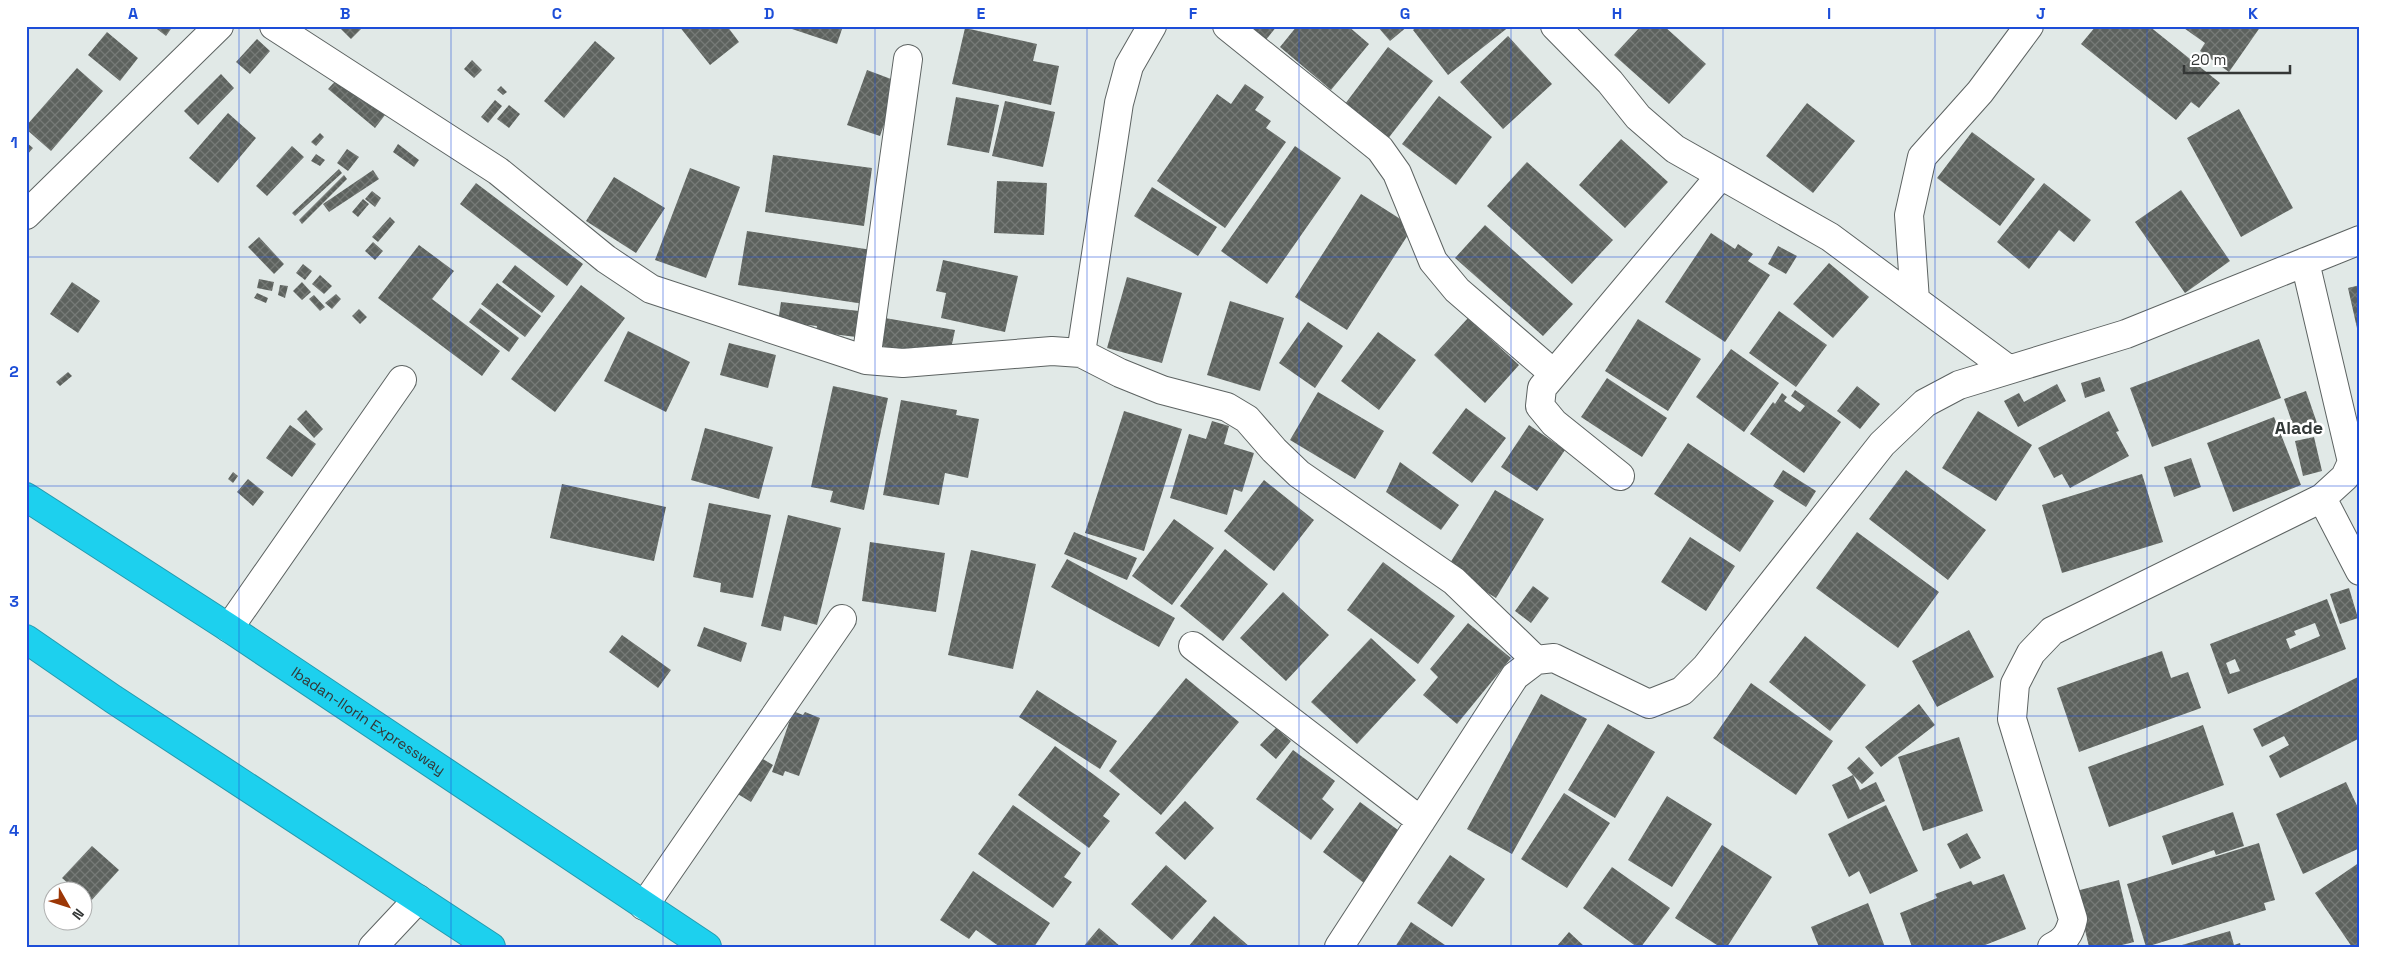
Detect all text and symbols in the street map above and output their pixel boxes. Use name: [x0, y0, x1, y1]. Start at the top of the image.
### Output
text: A: [128, 3, 138, 24]
text: B: [340, 3, 350, 24]
text: C: [552, 3, 562, 24]
text: D: [764, 3, 774, 24]
text: E: [977, 3, 986, 24]
text: F: [1189, 3, 1198, 24]
text: G: [1400, 3, 1410, 24]
text: H: [1612, 3, 1622, 24]
text: I: [1827, 3, 1831, 24]
text: J: [2036, 3, 2046, 24]
text: K: [2248, 3, 2258, 24]
scale bar: [2184, 42, 2290, 74]
text: 20 m: [2191, 50, 2226, 69]
text: 1: [10, 132, 18, 153]
text: 2: [9, 361, 19, 382]
district label: Alade: [2275, 416, 2323, 439]
text: 3: [9, 591, 19, 612]
street label: Ibadan-Ilorin Expressway: [288, 662, 449, 779]
text: 4: [9, 820, 19, 841]
north arrow: [42, 880, 92, 930]
text: N: [68, 905, 88, 923]

